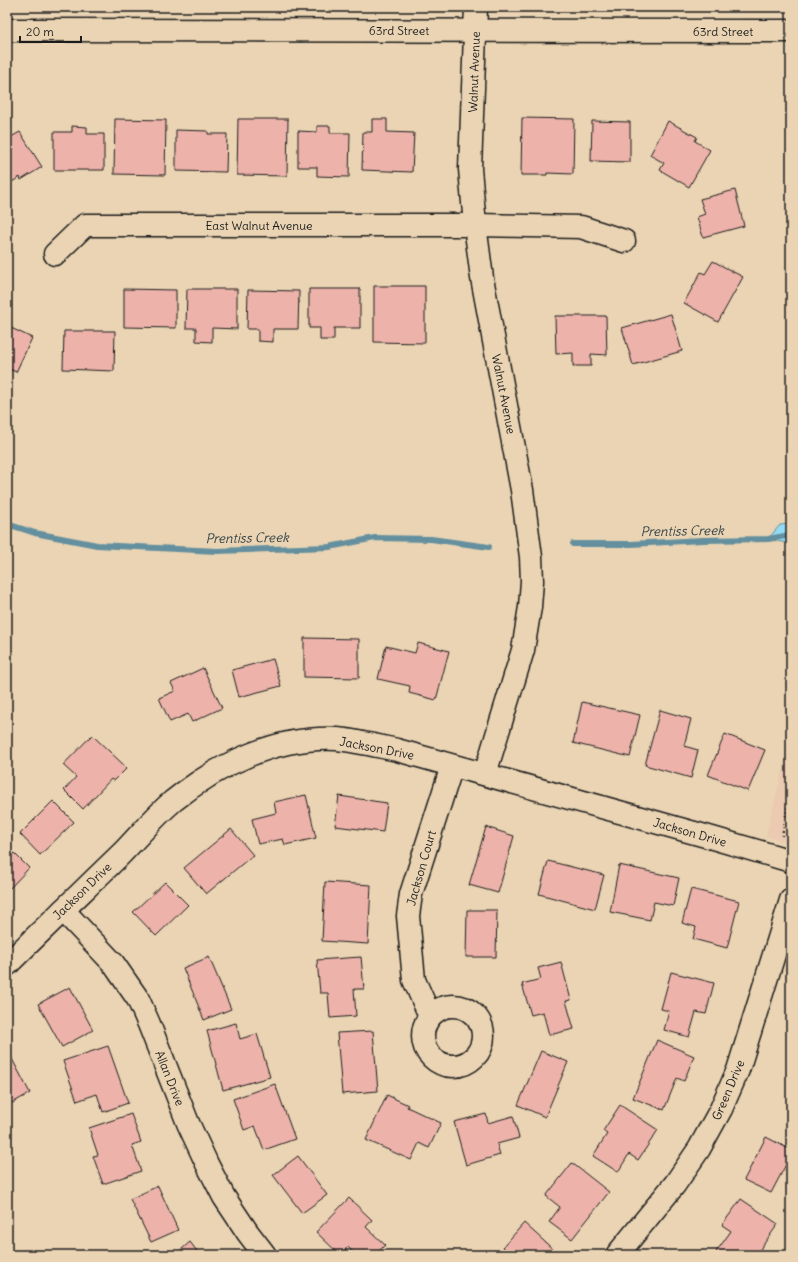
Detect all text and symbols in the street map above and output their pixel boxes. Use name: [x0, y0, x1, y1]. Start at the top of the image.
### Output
scale bar: [20, 18, 81, 44]
street label: 63rd Street: [369, 23, 429, 38]
text: 20 m: [26, 24, 54, 39]
street label: 63rd Street: [693, 24, 753, 39]
street label: Walnut Avenue: [465, 31, 483, 113]
street label: East Walnut Avenue: [205, 218, 313, 233]
street label: Walnut Avenue: [489, 353, 519, 435]
water label: Prentiss Creek: [640, 522, 725, 540]
water label: Prentiss Creek: [205, 529, 290, 547]
street label: Jackson Drive: [339, 733, 415, 763]
street label: Jackson Drive: [652, 814, 728, 850]
street label: Jackson Court: [403, 829, 439, 907]
street label: Jackson Drive: [50, 859, 114, 923]
street label: Allan Drive: [152, 1048, 188, 1108]
street label: Green Drive: [709, 1057, 747, 1123]

